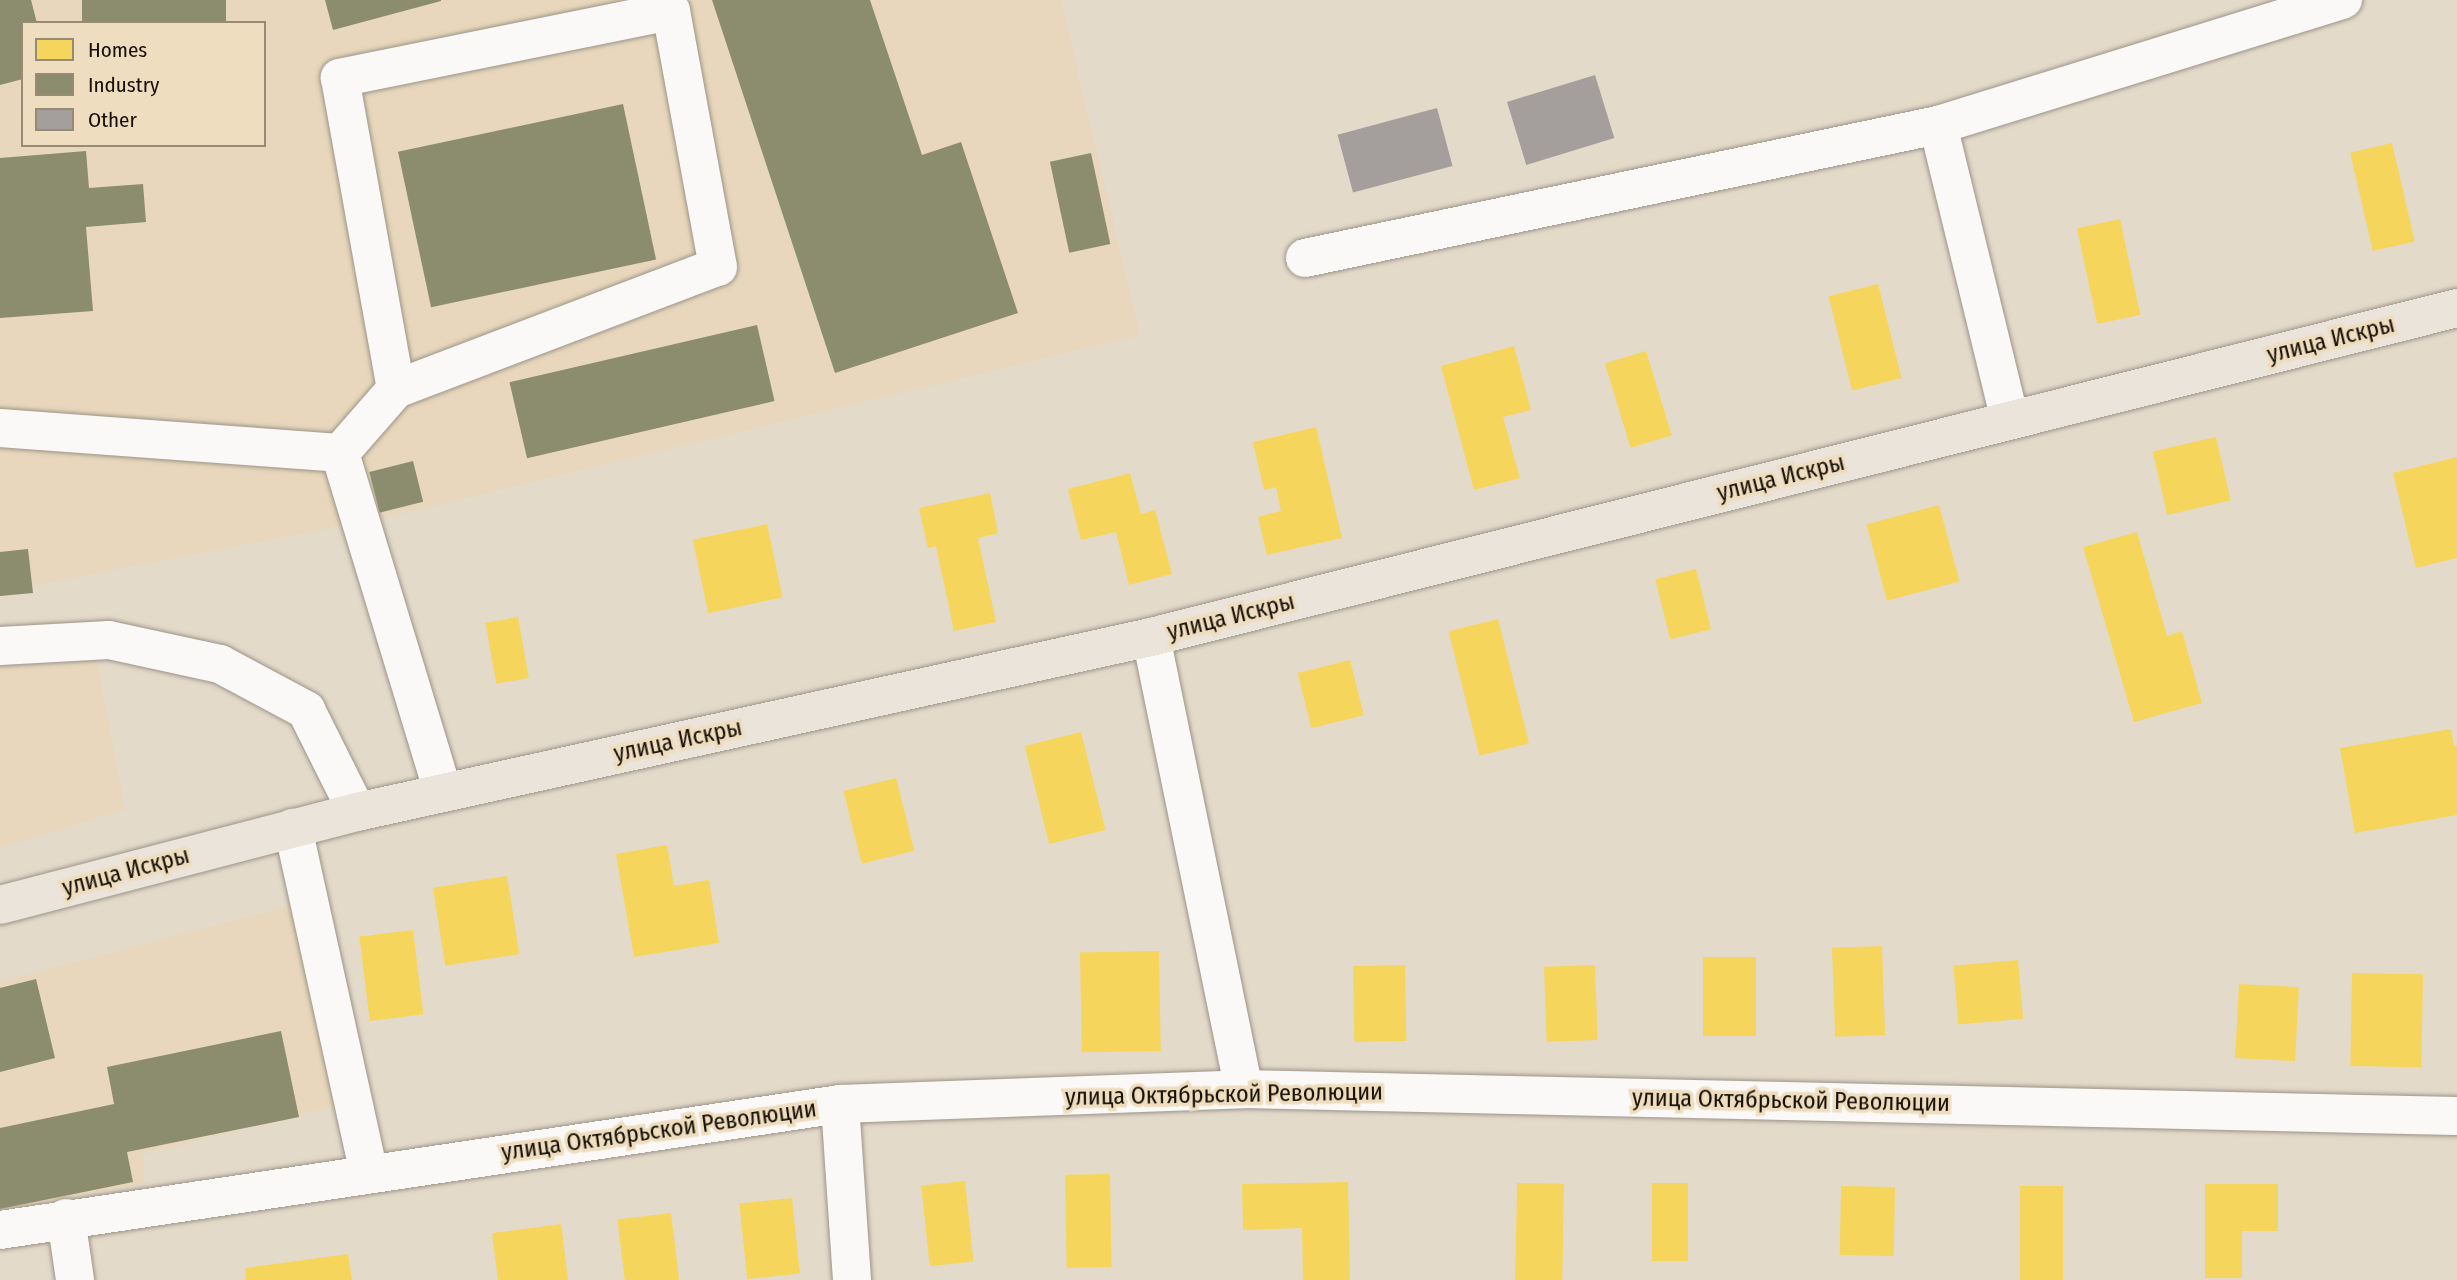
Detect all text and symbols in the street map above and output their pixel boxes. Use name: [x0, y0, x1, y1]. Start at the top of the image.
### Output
legend: [21, 21, 266, 147]
text: Homes: [88, 37, 147, 63]
text: Industry: [88, 72, 159, 98]
text: Other: [88, 107, 137, 133]
street label: улица Искры: [2264, 310, 2398, 370]
street label: улица Искры: [1714, 448, 1848, 508]
street label: улица Искры: [1164, 587, 1298, 647]
street label: улица Искры: [611, 713, 745, 769]
street label: улица Искры: [59, 841, 193, 903]
street label: улица Октябрьской Революции: [1065, 1078, 1383, 1112]
street label: улица Октябрьской Революции: [1632, 1084, 1950, 1118]
street label: улица Октябрьской Революции: [500, 1095, 818, 1167]

